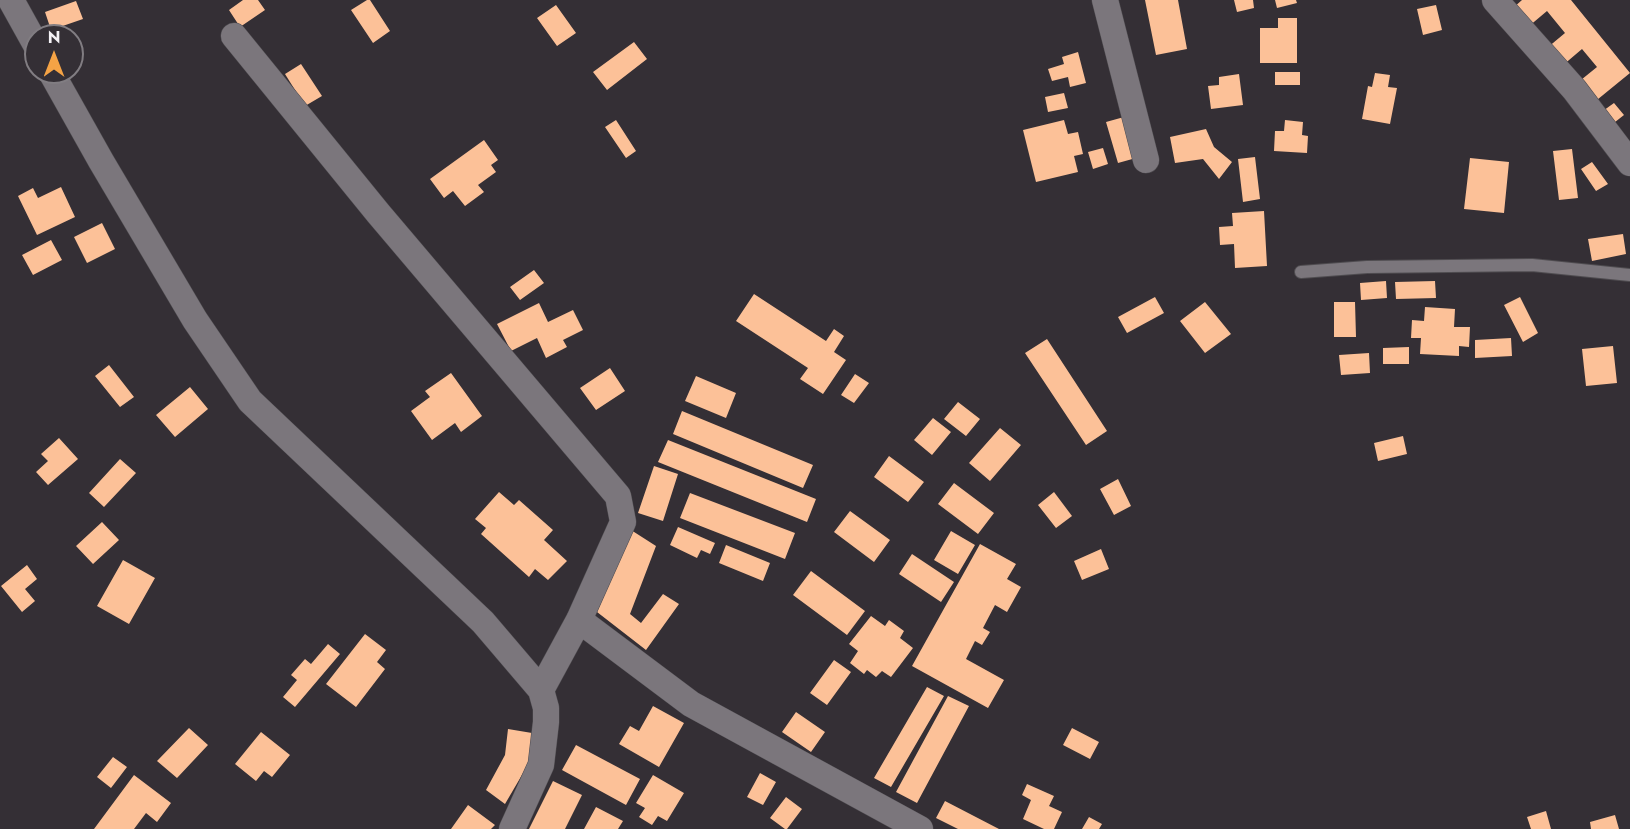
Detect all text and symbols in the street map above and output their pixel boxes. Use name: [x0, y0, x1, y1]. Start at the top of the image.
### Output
north arrow: [24, 24, 84, 84]
text: N: [48, 26, 60, 49]

